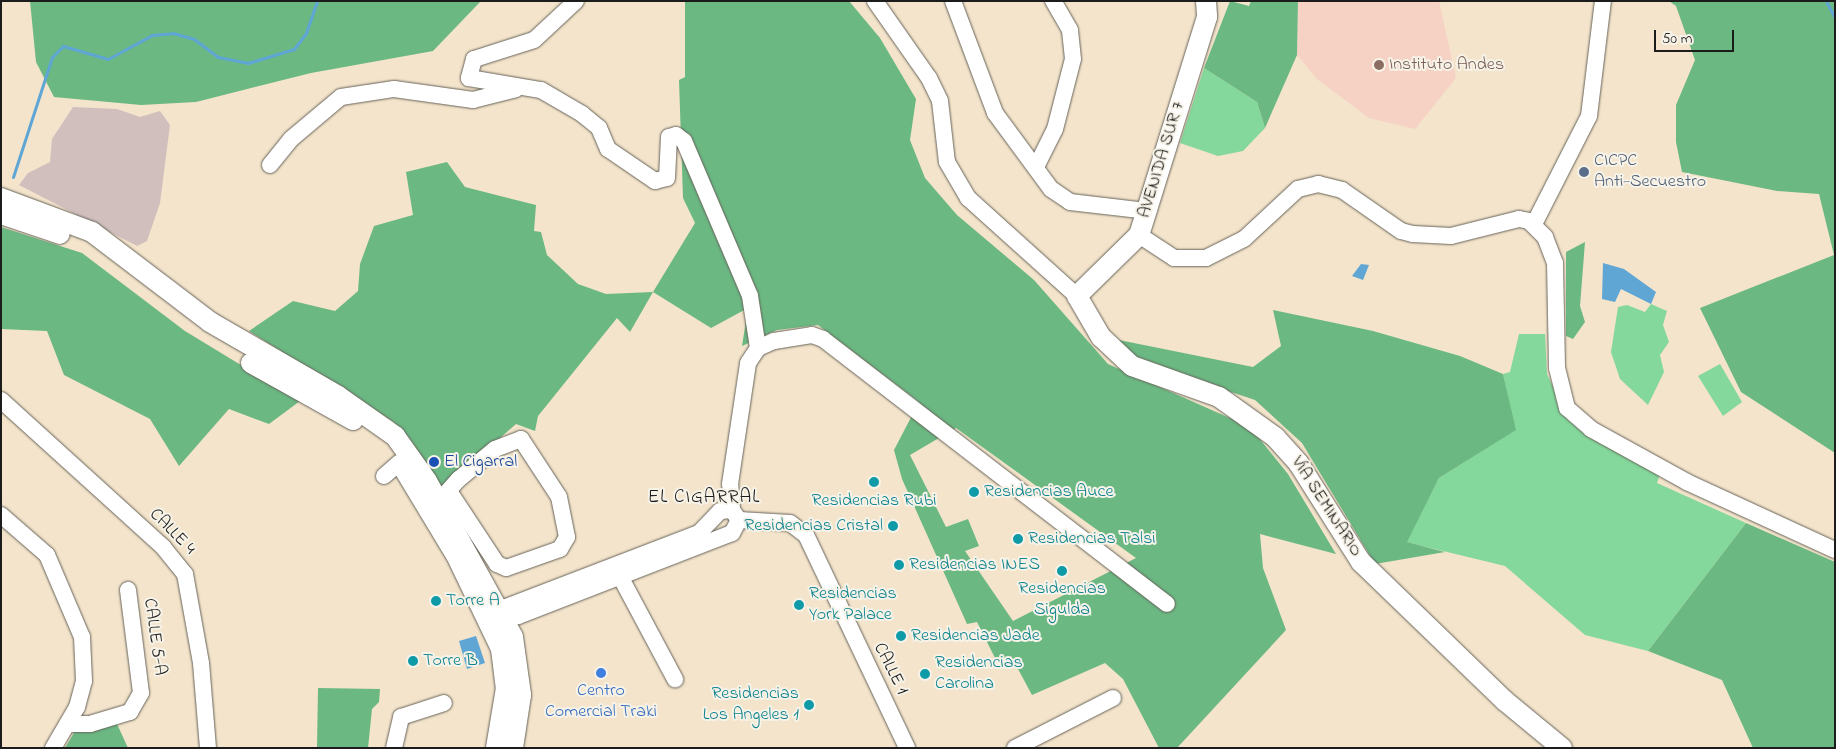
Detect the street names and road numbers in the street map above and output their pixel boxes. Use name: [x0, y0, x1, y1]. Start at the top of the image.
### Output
street label: AVENIDA SUR 7: [1134, 99, 1190, 221]
street label: VÍA SEMINARIO: [1286, 453, 1366, 561]
street label: CALLE 4: [144, 504, 200, 560]
street label: CALLE 5-A: [138, 597, 170, 677]
street label: CALLE 1: [868, 639, 912, 699]

